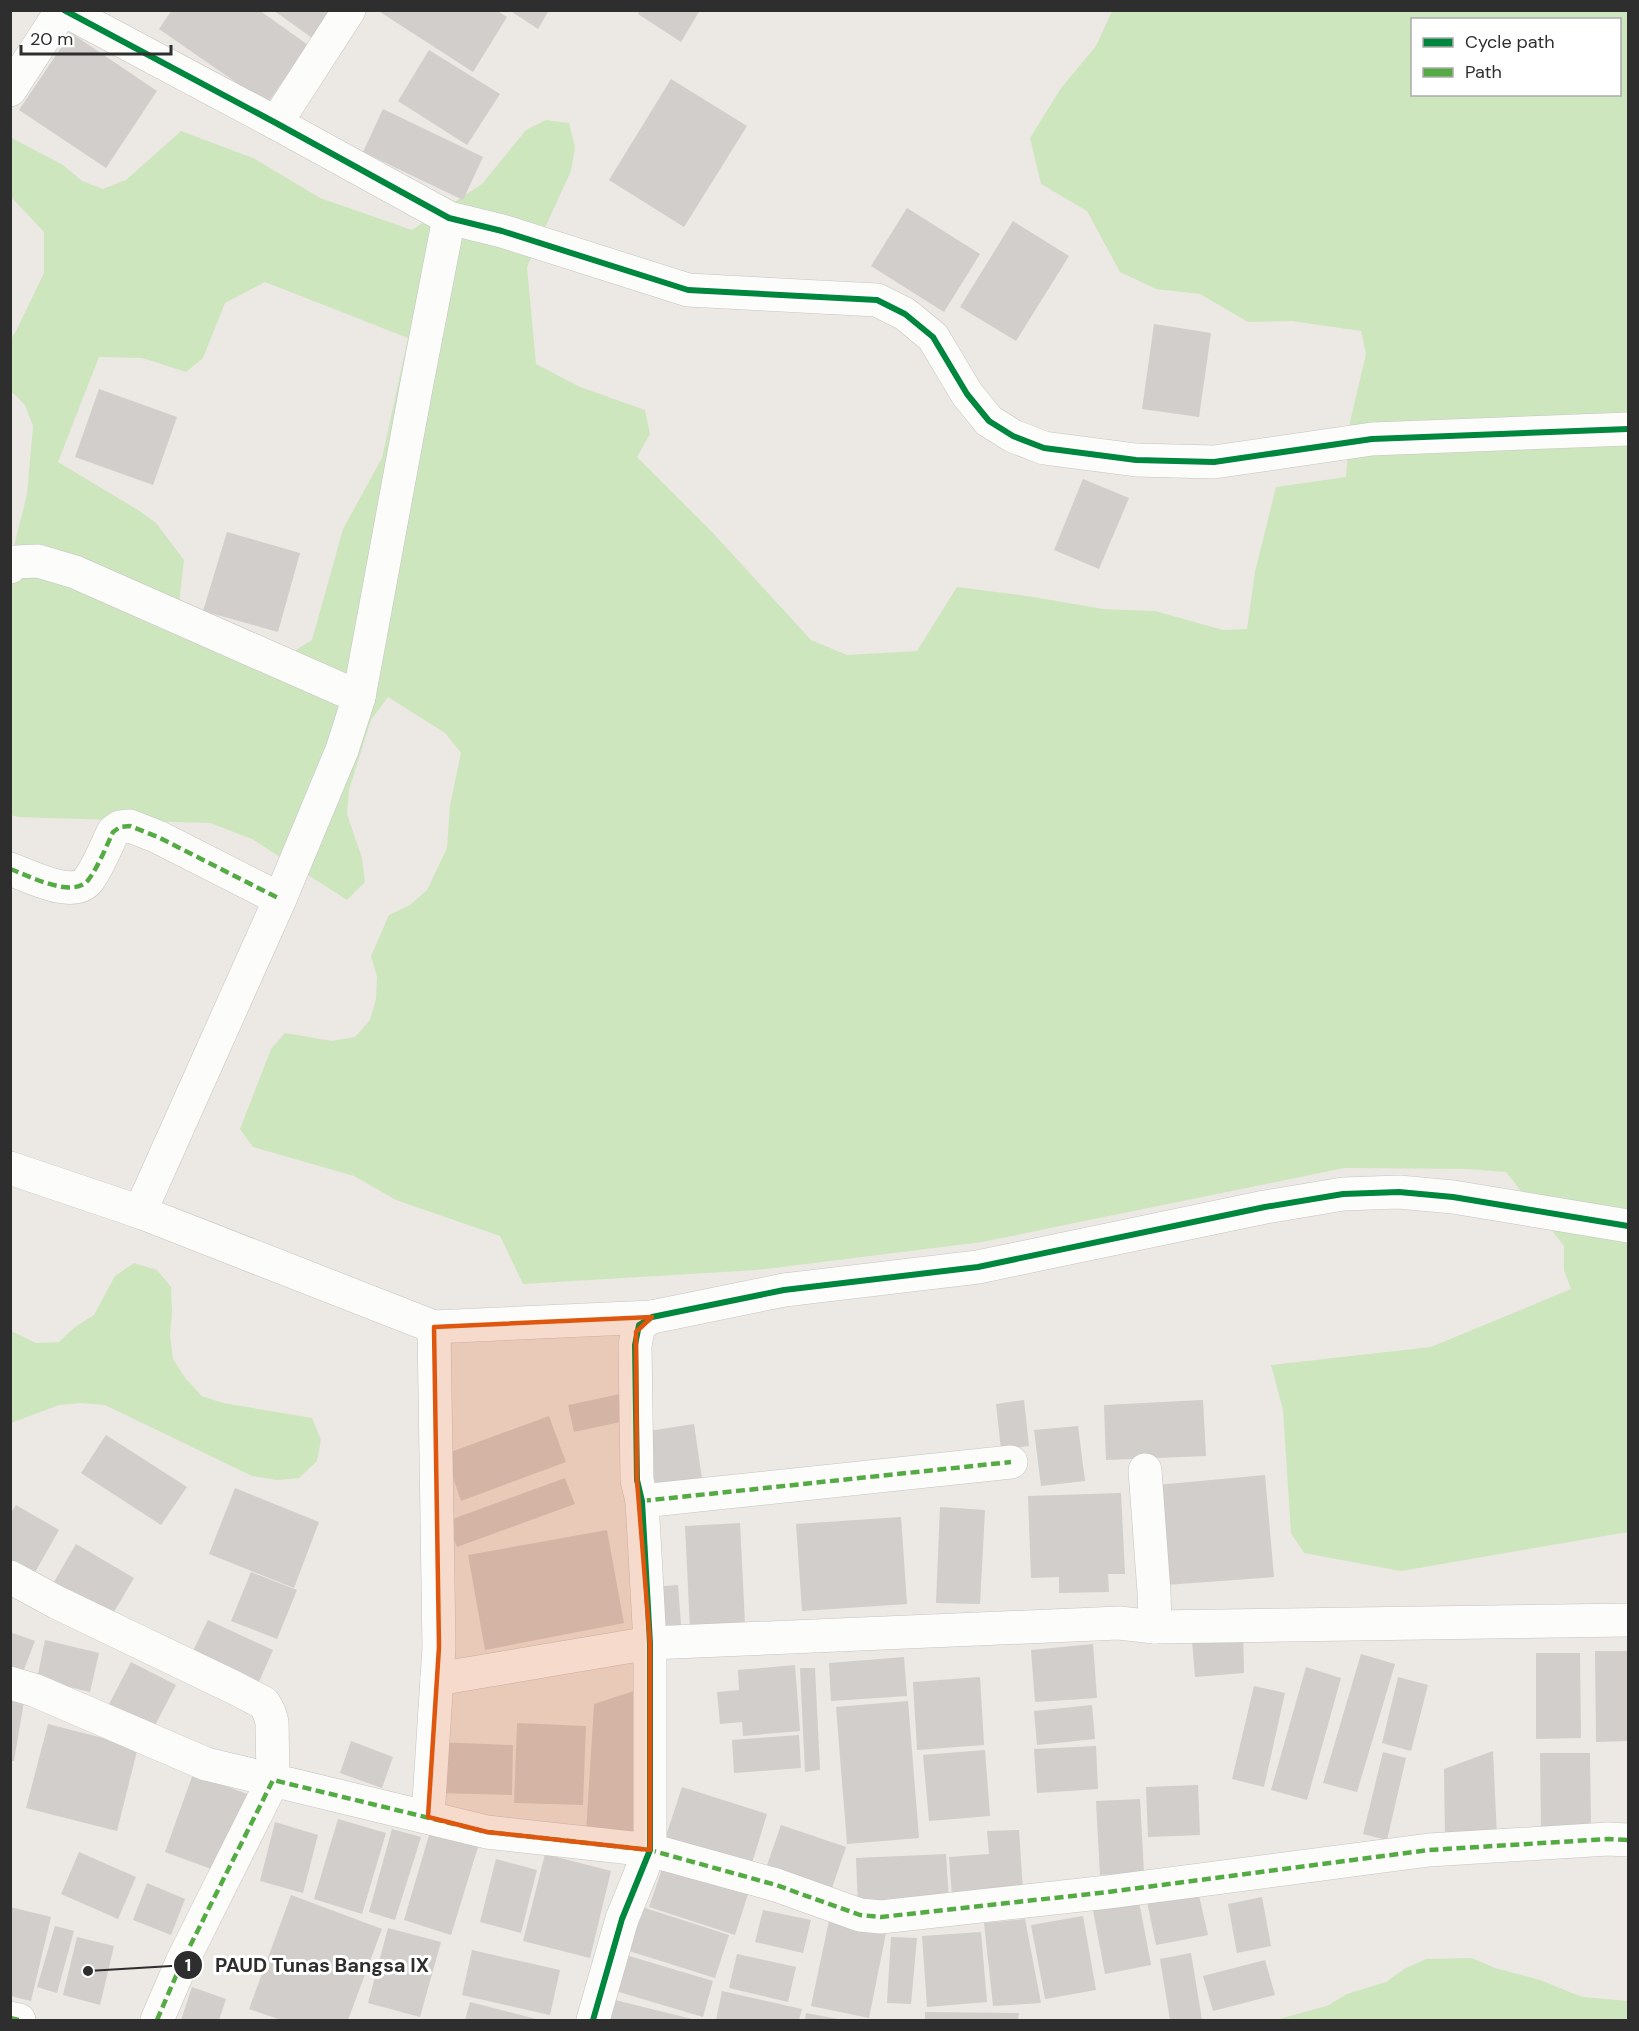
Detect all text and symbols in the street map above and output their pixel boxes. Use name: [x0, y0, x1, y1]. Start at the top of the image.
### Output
scale bar: [21, 18, 171, 56]
legend: [1411, 18, 1621, 96]
text: 20 m: [30, 27, 73, 51]
text: Cycle path: [1465, 30, 1555, 54]
text: Path: [1465, 60, 1502, 84]
callout: PAUD Tunas Bangsa IX: [173, 1946, 441, 1984]
text: PAUD Tunas Bangsa IX: [215, 1952, 429, 1978]
text: 1: [185, 1953, 191, 1977]

